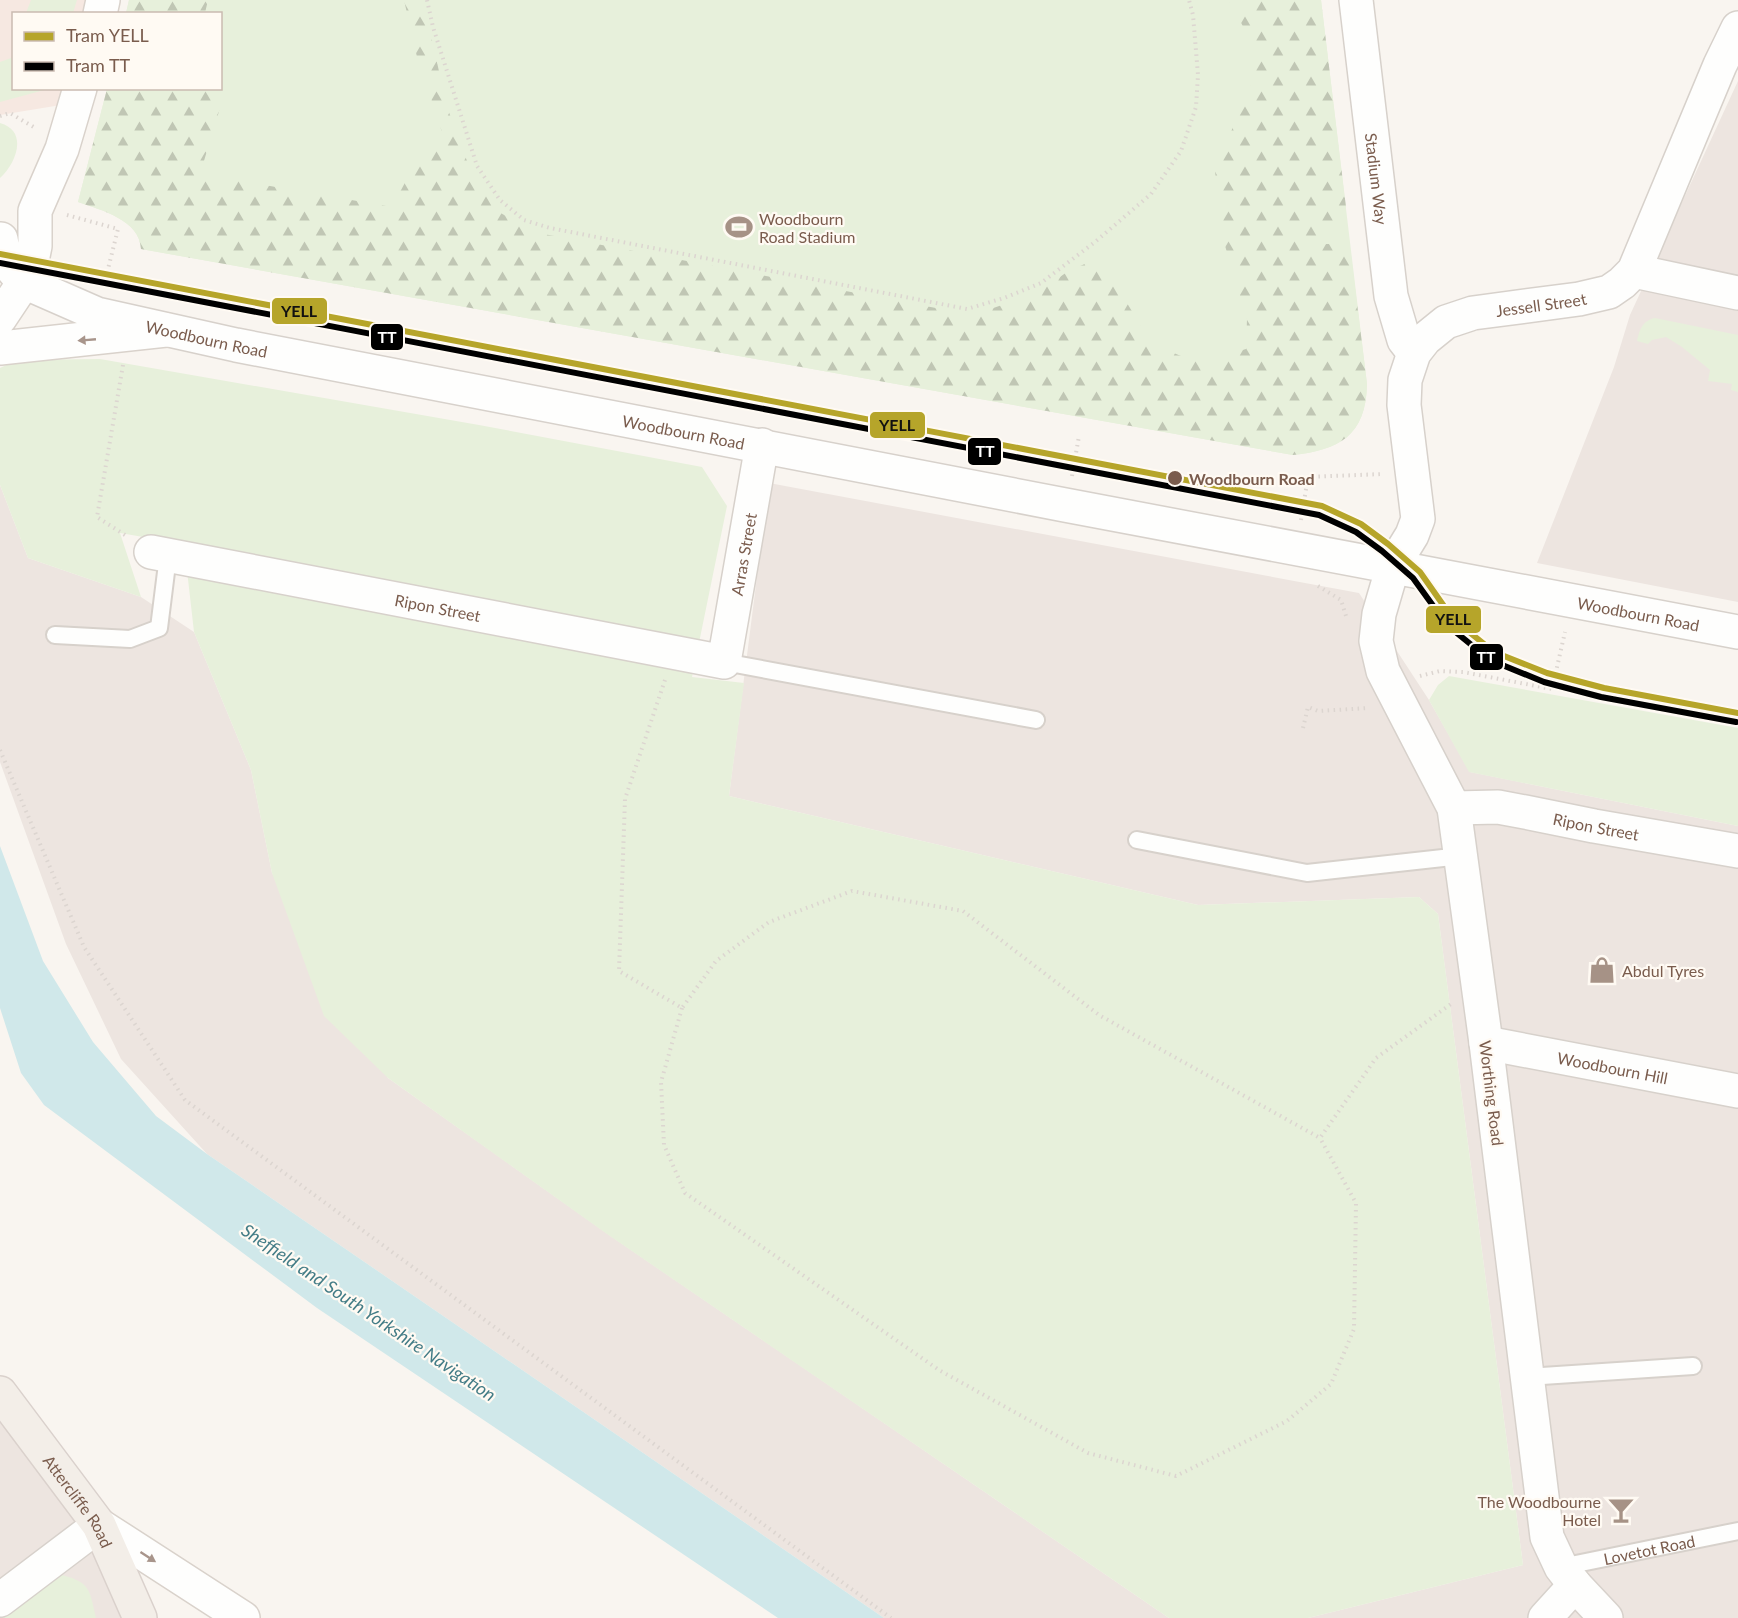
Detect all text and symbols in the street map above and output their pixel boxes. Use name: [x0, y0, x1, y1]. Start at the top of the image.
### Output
legend: [12, 12, 222, 90]
text: Tram YELL: [66, 24, 149, 46]
text: Tram TT: [66, 54, 131, 76]
street label: Stadium Way: [1362, 132, 1392, 227]
place label: Woodbourn Road Stadium: [759, 209, 855, 246]
sports icon: Woodbourn Road Stadium: [724, 212, 754, 242]
street label: Jessell Street: [1495, 288, 1588, 319]
line badge: YELL: [271, 297, 328, 325]
text: YELL: [280, 301, 318, 320]
street label: Woodbourn Road: [144, 316, 269, 360]
line badge: TT: [370, 323, 404, 351]
text: TT: [377, 327, 397, 346]
one-way arrow: [77, 335, 96, 345]
street label: Woodbourn Road: [621, 410, 746, 452]
line badge: YELL: [869, 411, 926, 439]
text: YELL: [878, 415, 916, 434]
line badge: TT: [967, 437, 1002, 466]
text: TT: [975, 441, 995, 460]
marker: Woodbourn Road: [1166, 469, 1184, 487]
place label: Woodbourn Road: [1189, 469, 1315, 488]
street label: Arras Street: [726, 511, 759, 597]
street label: Ripon Street: [393, 590, 483, 625]
street label: Woodbourn Road: [1576, 592, 1701, 634]
line badge: YELL: [1425, 605, 1482, 634]
text: YELL: [1434, 609, 1472, 628]
line badge: TT: [1469, 643, 1504, 671]
text: TT: [1476, 647, 1496, 666]
street label: Ripon Street: [1552, 808, 1641, 843]
shop icon: Abdul Tyres: [1587, 955, 1617, 985]
place label: Abdul Tyres: [1622, 961, 1704, 980]
street label: Worthing Road: [1476, 1039, 1508, 1147]
street label: Woodbourn Hill: [1556, 1047, 1670, 1087]
water label: Sheffield and South Yorkshire Navigation: [238, 1219, 500, 1405]
street label: Attercliffe Road: [40, 1451, 117, 1550]
place label: The Woodbourne Hotel: [1478, 1492, 1601, 1529]
bar icon: The Woodbourne Hotel: [1606, 1495, 1636, 1525]
street label: Lovetot Road: [1602, 1530, 1697, 1568]
one-way arrow: [140, 1551, 156, 1562]

